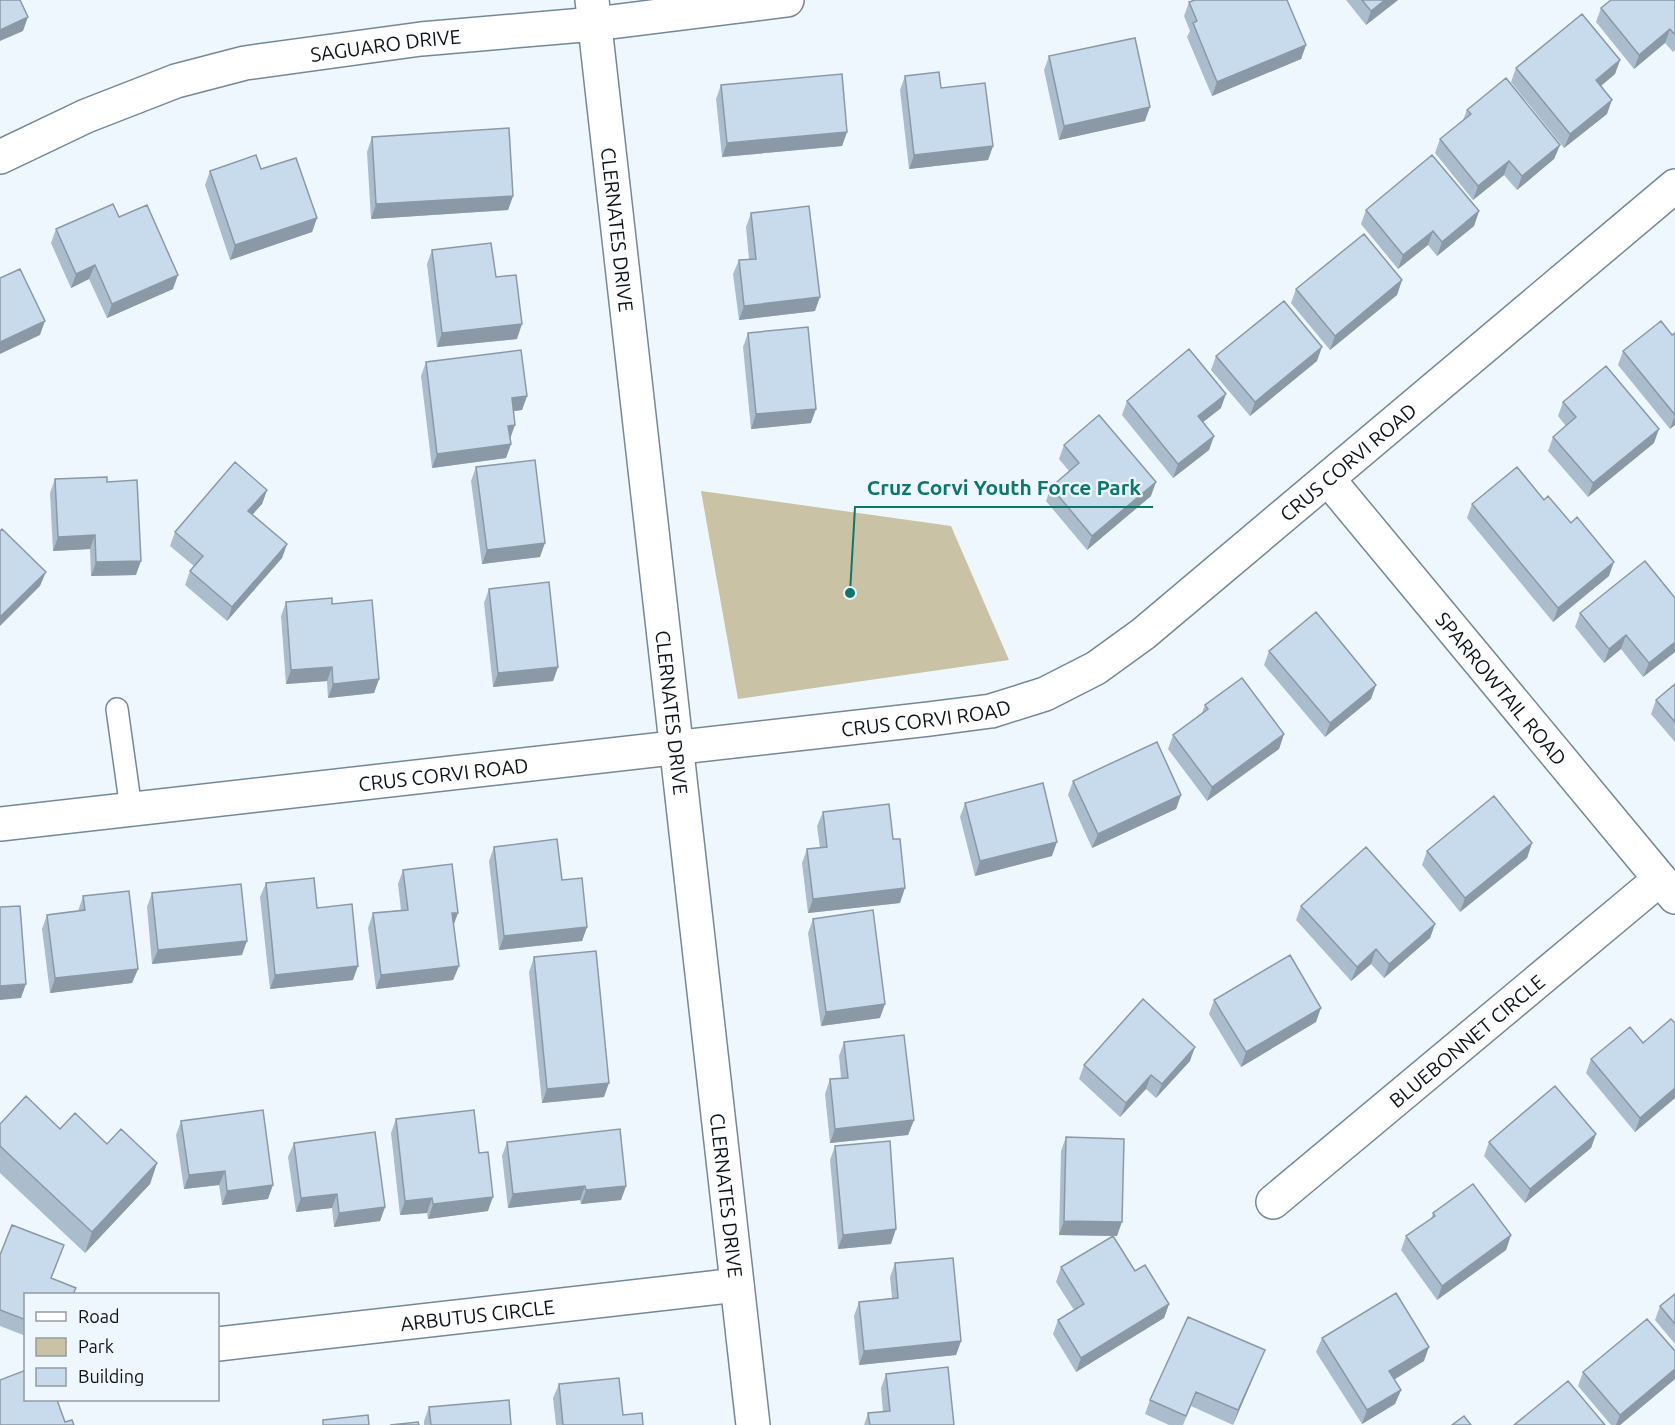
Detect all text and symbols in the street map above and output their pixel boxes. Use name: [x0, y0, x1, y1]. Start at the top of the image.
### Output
street label: SAGUARO DRIVE: [309, 24, 462, 65]
street label: CLERNATES DRIVE: [597, 146, 639, 313]
street label: CRUS CORVI ROAD: [1275, 398, 1421, 525]
callout: Cruz Corvi Youth Force Park: [855, 468, 1153, 507]
text: Cruz Corvi Youth Force Park: [867, 475, 1141, 499]
street label: SPARROWTAIL ROAD: [1432, 607, 1572, 769]
street label: CLERNATES DRIVE: [652, 629, 693, 796]
street label: CRUS CORVI ROAD: [840, 694, 1014, 740]
street label: CRUS CORVI ROAD: [357, 753, 529, 795]
street label: BLUEBONNET CIRCLE: [1384, 969, 1549, 1112]
street label: CLERNATES DRIVE: [706, 1112, 748, 1279]
legend: [24, 1293, 219, 1401]
street label: ARBUTUS CIRCLE: [399, 1294, 556, 1335]
text: Road: [78, 1306, 120, 1326]
text: Park: [78, 1336, 114, 1356]
text: Building: [78, 1366, 144, 1386]

